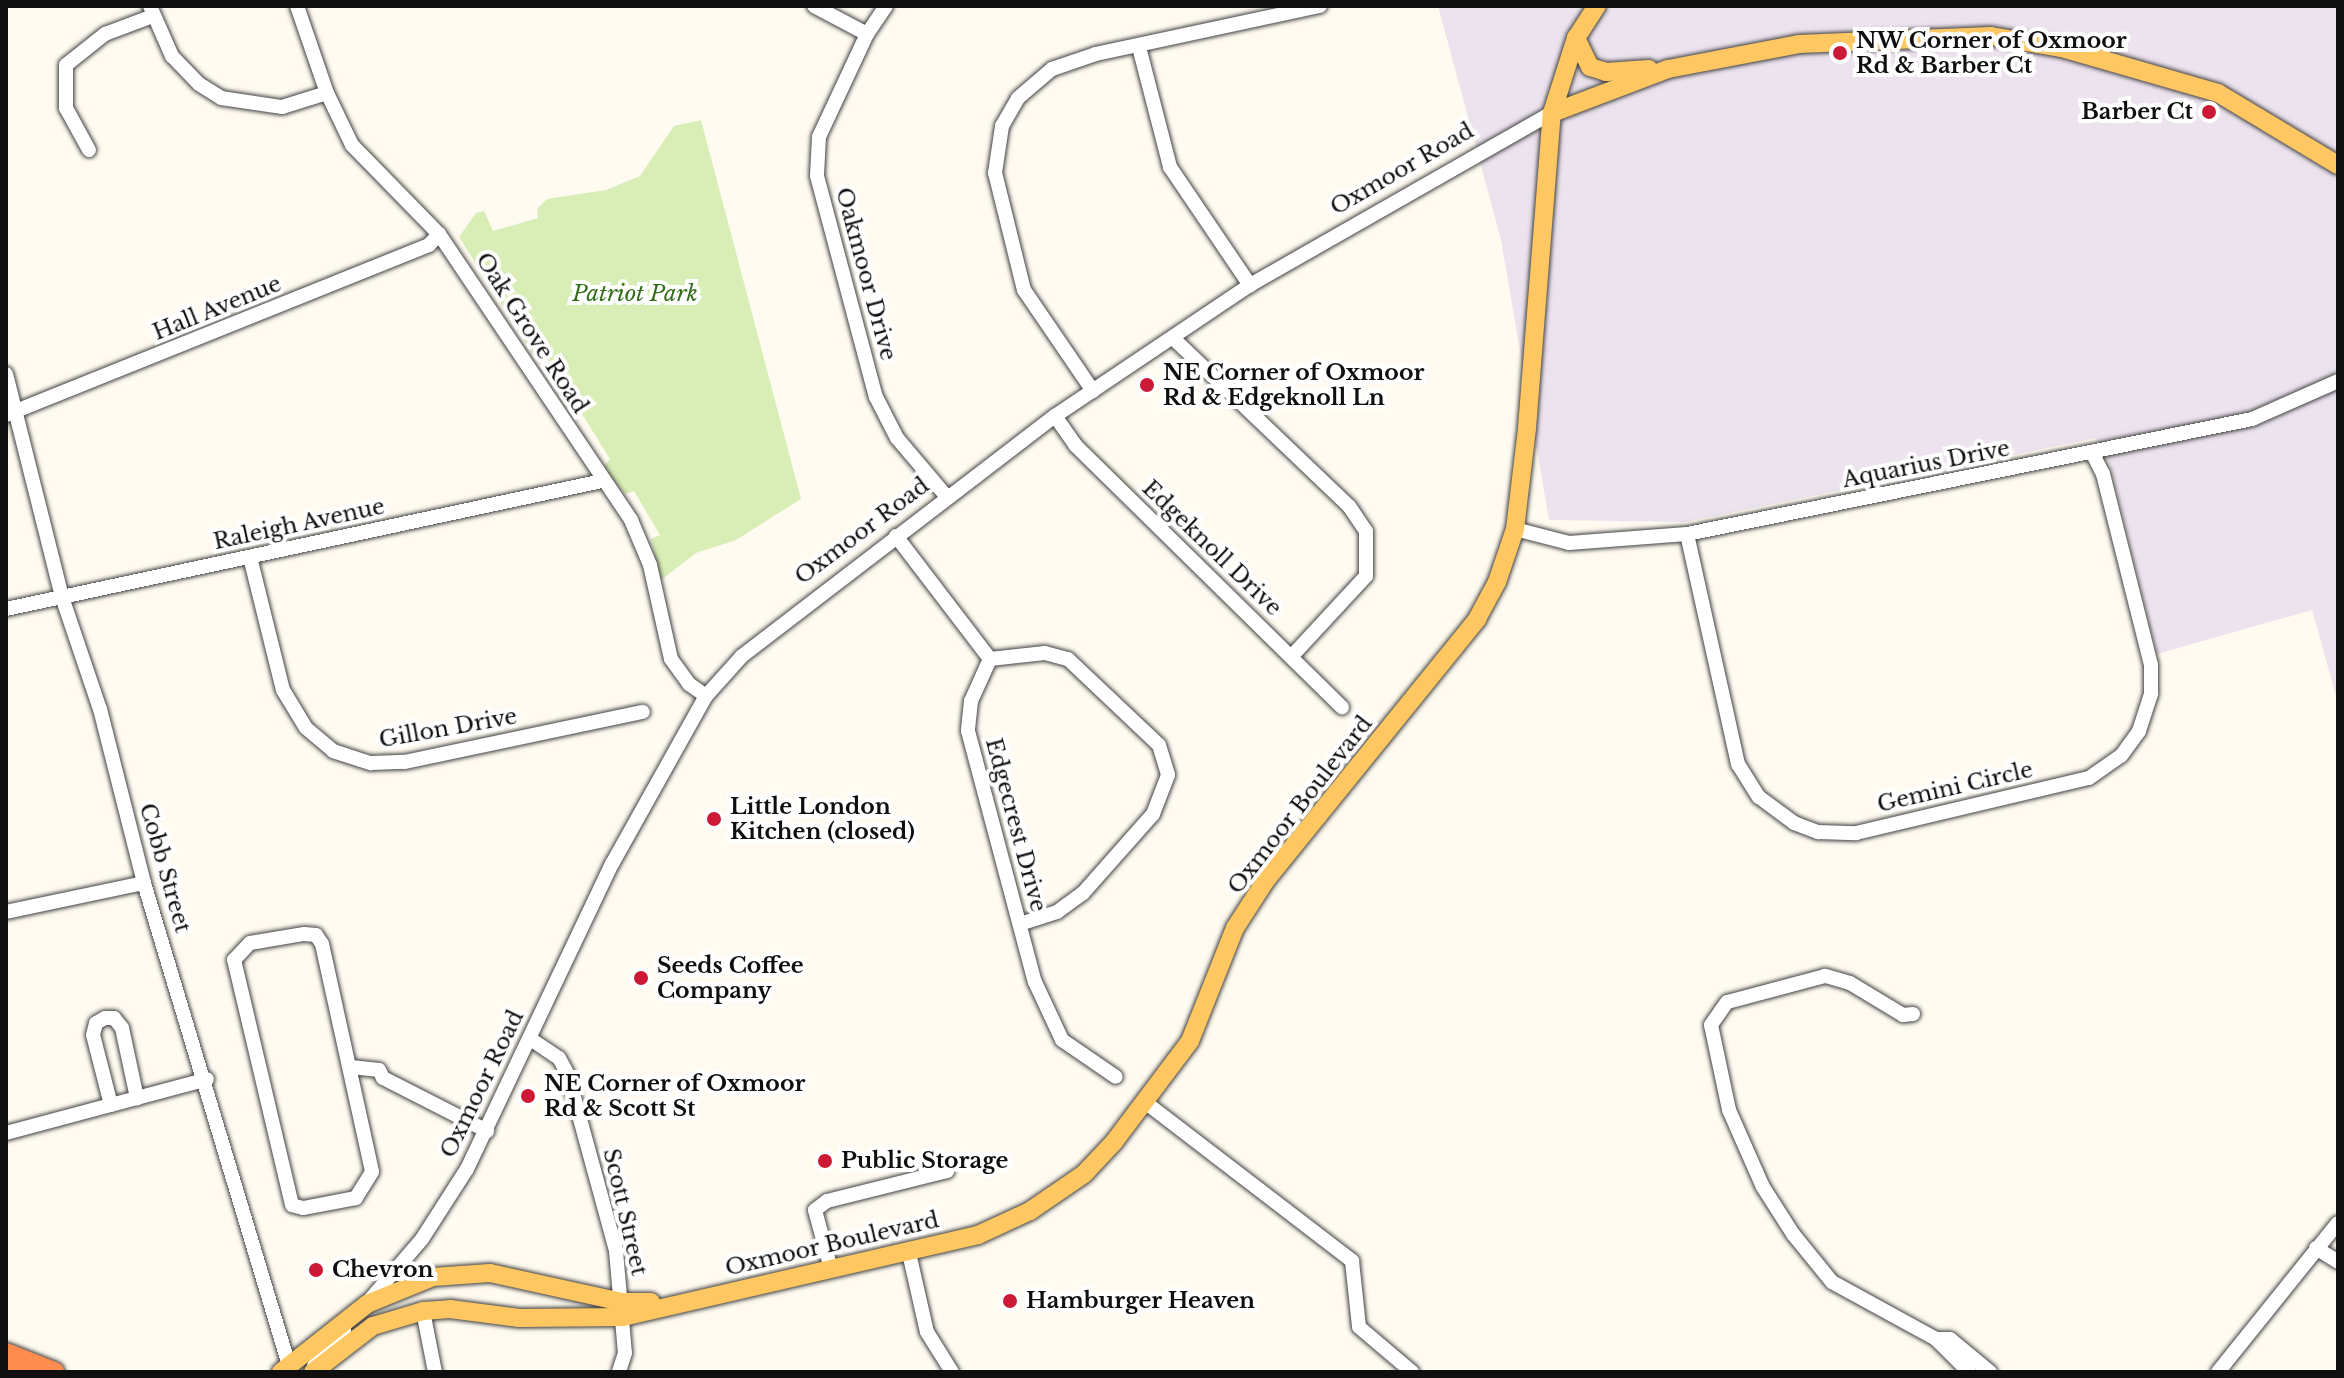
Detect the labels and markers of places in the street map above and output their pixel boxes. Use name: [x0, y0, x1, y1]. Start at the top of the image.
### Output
place label: NW Corner of Oxmoor Rd & Barber Ct: [1856, 27, 2128, 78]
marker: NW Corner of Oxmoor Rd & Barber Ct: [1831, 44, 1849, 62]
place label: Barber Ct: [2081, 99, 2193, 125]
marker: Barber Ct: [2200, 103, 2218, 121]
place label: NE Corner of Oxmoor Rd & Edgeknoll Ln: [1163, 359, 1425, 410]
marker: NE Corner of Oxmoor Rd & Edgeknoll Ln: [1138, 376, 1156, 394]
place label: Little London Kitchen (closed): [730, 793, 915, 844]
marker: Little London Kitchen (closed): [705, 810, 723, 828]
place label: Seeds Coffee Company: [657, 952, 804, 1004]
marker: Seeds Coffee Company: [632, 969, 650, 987]
place label: NE Corner of Oxmoor Rd & Scott St: [544, 1070, 806, 1122]
marker: NE Corner of Oxmoor Rd & Scott St: [519, 1087, 537, 1105]
place label: Public Storage: [841, 1148, 1008, 1174]
marker: Public Storage: [816, 1152, 834, 1170]
place label: Chevron: [332, 1257, 433, 1283]
marker: Chevron: [307, 1261, 325, 1279]
place label: Hamburger Heaven: [1026, 1288, 1256, 1314]
marker: Hamburger Heaven: [1001, 1292, 1019, 1310]

